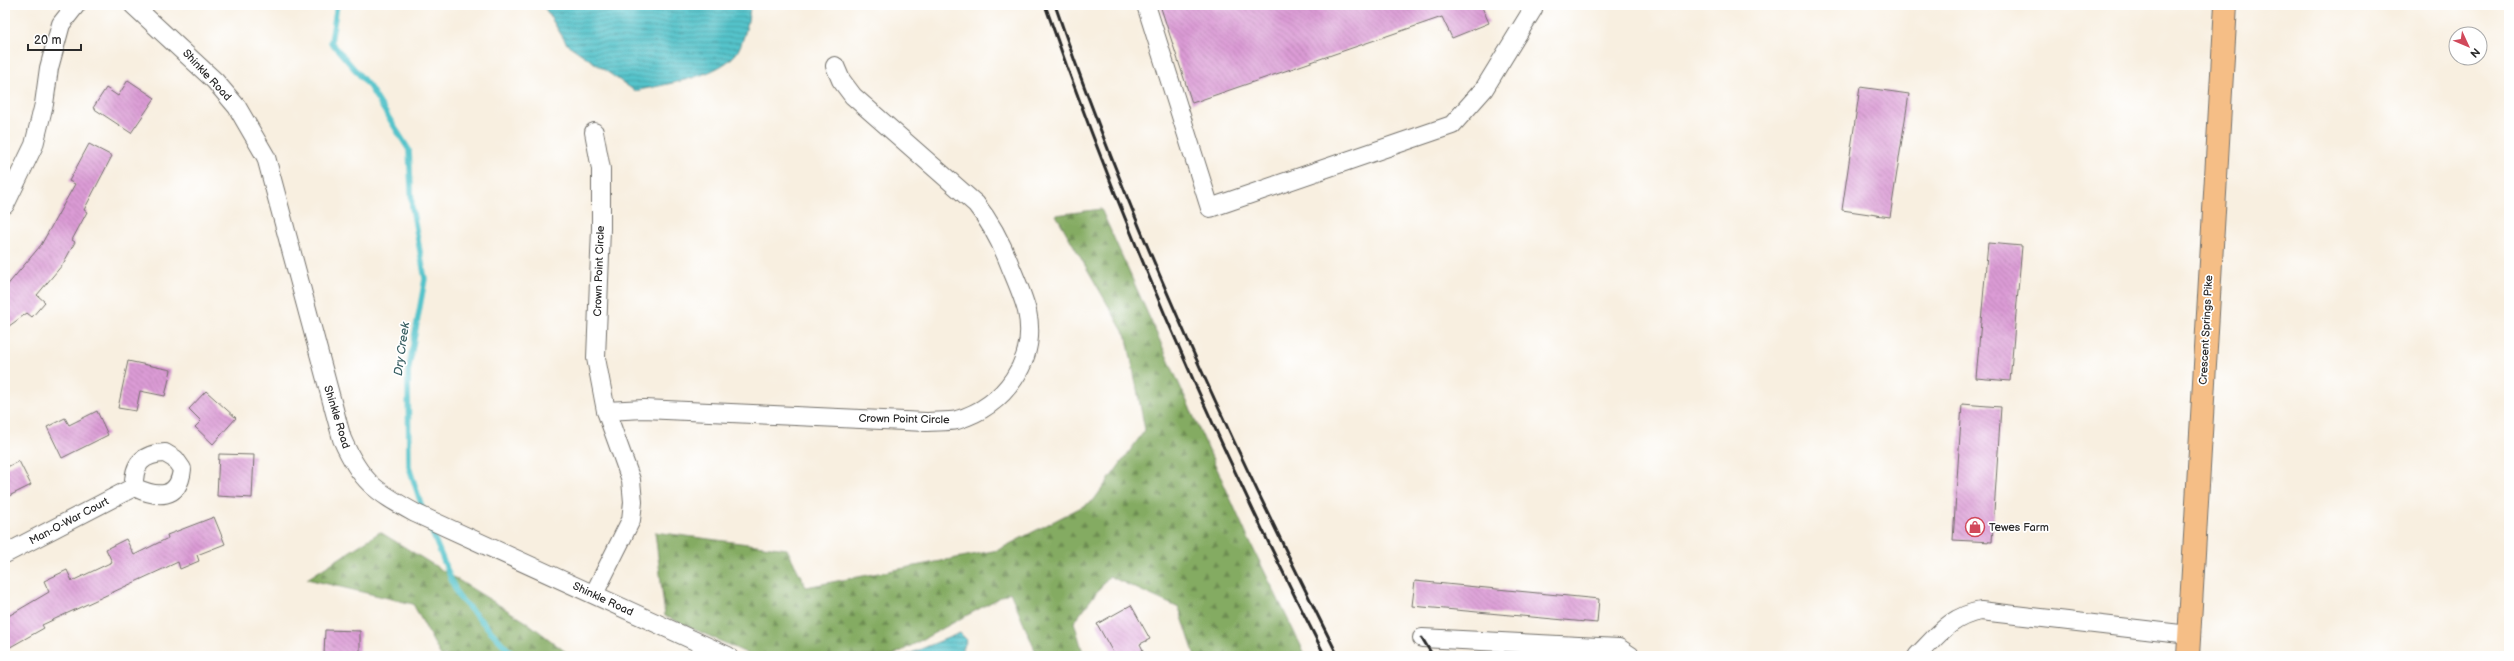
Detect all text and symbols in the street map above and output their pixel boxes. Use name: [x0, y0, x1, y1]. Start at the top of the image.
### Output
scale bar: [28, 26, 81, 52]
north arrow: [2448, 26, 2488, 66]
text: 20 m: [34, 33, 61, 48]
text: N: [2467, 45, 2482, 60]
street label: Shinkle Road: [180, 47, 234, 103]
street label: Crown Point Circle: [591, 225, 607, 317]
street label: Crescent Springs Pike: [2197, 274, 2215, 385]
water label: Dry Creek: [391, 320, 413, 377]
street label: Shinkle Road: [321, 384, 353, 450]
street label: Crown Point Circle: [858, 412, 950, 426]
street label: Man-O-War Court: [27, 494, 112, 547]
shop icon: Tewes Farm: [1964, 516, 1986, 538]
place label: Tewes Farm: [1989, 521, 2049, 534]
street label: Shinkle Road: [571, 579, 635, 619]

